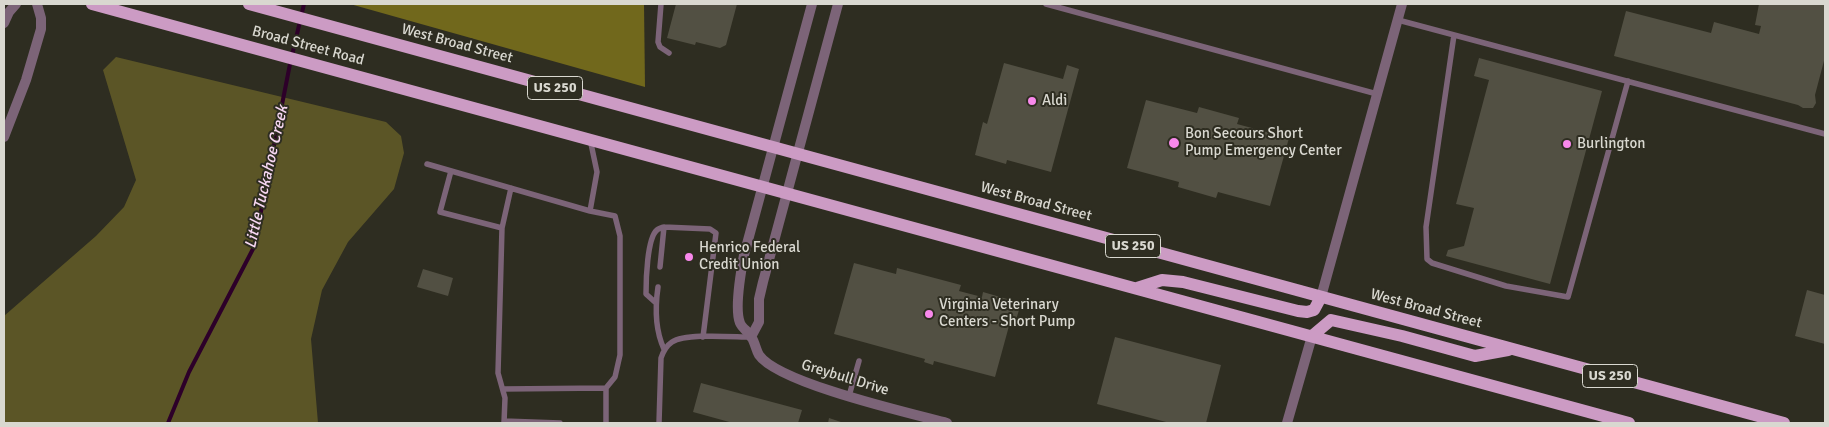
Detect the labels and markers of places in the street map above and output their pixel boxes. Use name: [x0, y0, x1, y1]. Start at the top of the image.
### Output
place label: Aldi: [1042, 92, 1067, 110]
marker: Aldi: [1026, 95, 1038, 107]
place label: Bon Secours Short Pump Emergency Center: [1185, 125, 1342, 160]
place label: Burlington: [1577, 135, 1645, 153]
marker: Bon Secours Short Pump Emergency Center: [1167, 136, 1181, 150]
marker: Burlington: [1561, 138, 1573, 150]
place label: Henrico Federal Credit Union: [699, 239, 801, 274]
marker: Henrico Federal Credit Union: [683, 251, 695, 263]
place label: Virginia Veterinary Centers - Short Pump: [939, 296, 1075, 331]
marker: Virginia Veterinary Centers - Short Pump: [923, 308, 935, 320]

